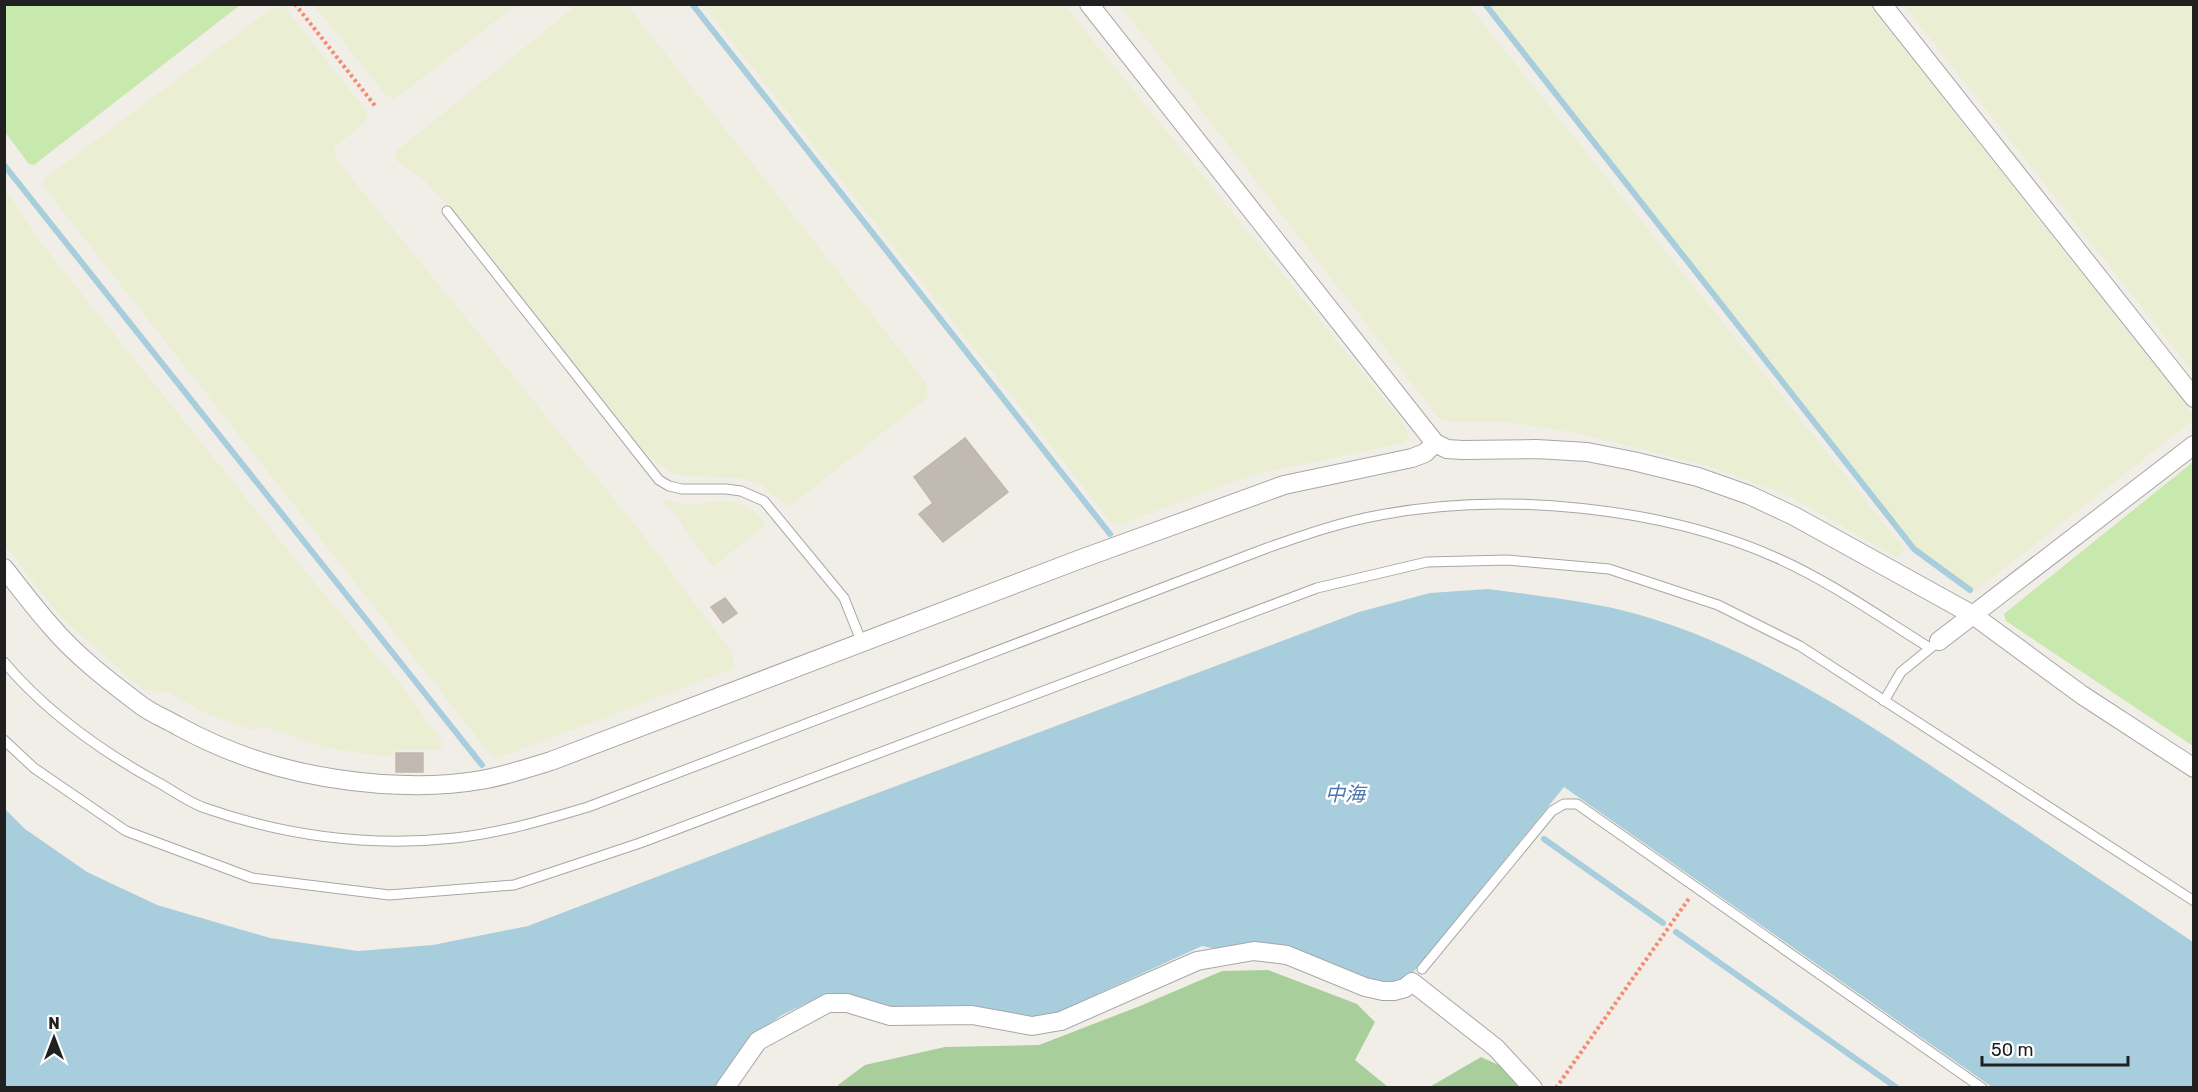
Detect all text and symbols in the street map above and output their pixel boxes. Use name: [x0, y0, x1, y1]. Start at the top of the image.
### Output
water label: 中海: [1325, 782, 1368, 806]
north arrow: [24, 1008, 84, 1068]
text: N: [48, 1014, 60, 1033]
scale bar: [1982, 1029, 2128, 1067]
text: 50 m: [1991, 1039, 2034, 1061]

